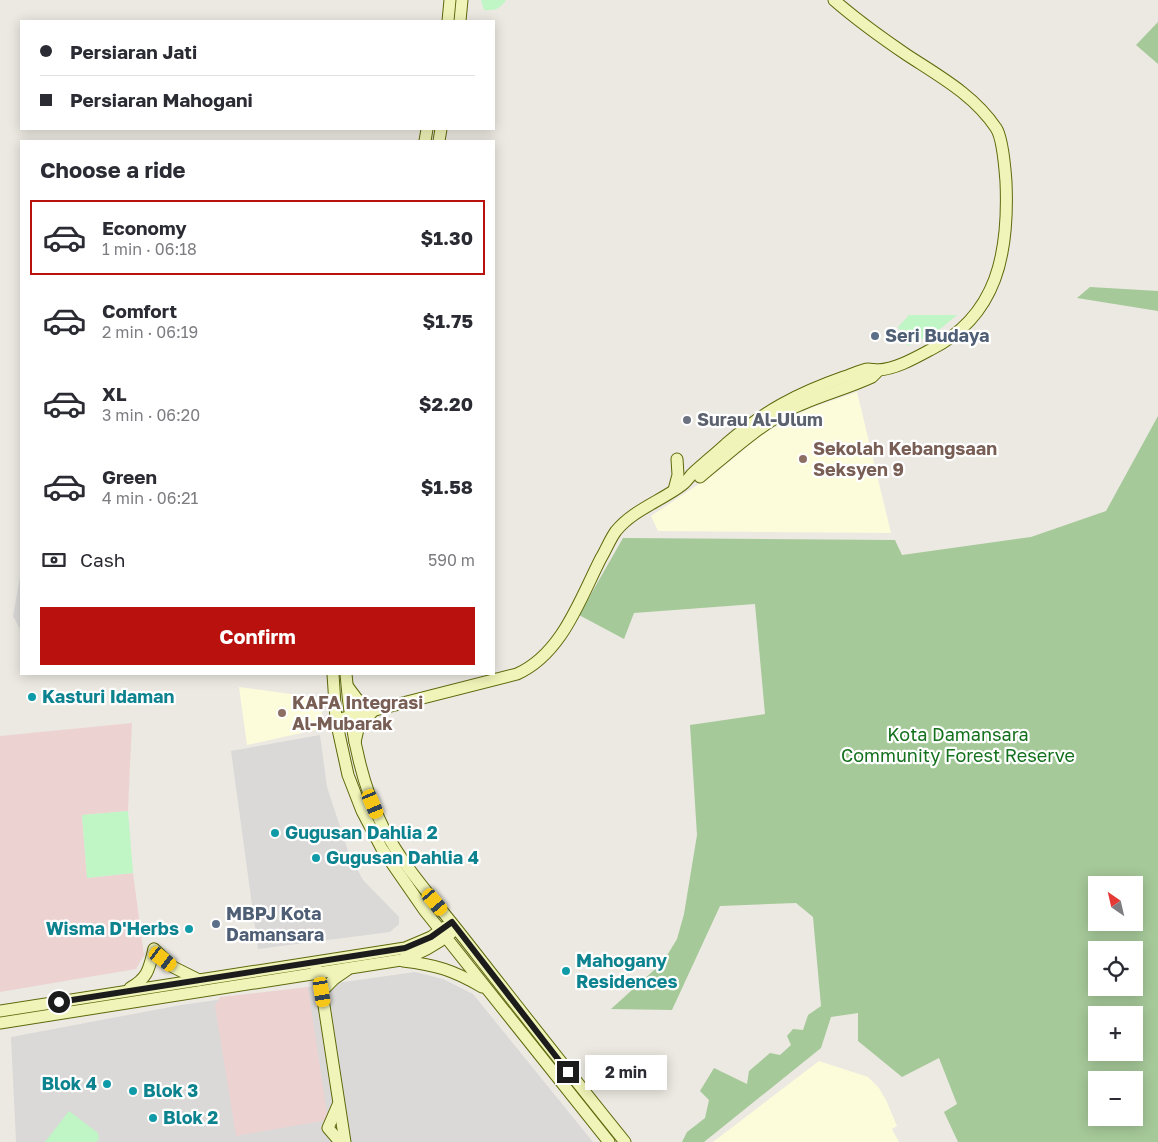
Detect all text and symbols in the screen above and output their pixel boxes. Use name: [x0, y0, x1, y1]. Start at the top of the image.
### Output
text: Persiaran Jati: [70, 40, 197, 63]
text: Persiaran Mahogani: [70, 88, 253, 111]
text: Choose a ride: [40, 156, 186, 183]
icon: car: [42, 215, 87, 260]
text: Economy: [102, 216, 187, 239]
text: $1.30: [420, 226, 473, 249]
text: 1 min · 06:18: [102, 239, 197, 259]
icon: car: [42, 298, 87, 343]
text: Comfort: [102, 299, 177, 322]
text: $1.75: [422, 309, 473, 332]
text: 2 min · 06:19: [102, 322, 198, 342]
place label: Seri Budaya: [885, 324, 989, 346]
marker: Seri Budaya: [869, 330, 881, 342]
icon: car: [42, 381, 87, 426]
text: XL: [102, 382, 127, 405]
text: $2.20: [419, 392, 473, 415]
text: 3 min · 06:20: [102, 405, 200, 425]
place label: Surau Al-Ulum: [697, 408, 823, 430]
marker: Surau Al-Ulum: [681, 414, 693, 426]
place label: Sekolah Kebangsaan Seksyen 9: [813, 437, 997, 480]
marker: Sekolah Kebangsaan Seksyen 9: [797, 453, 809, 465]
icon: car: [42, 464, 87, 509]
text: Green: [102, 465, 157, 488]
text: $1.58: [421, 475, 473, 498]
text: 4 min · 06:21: [102, 488, 198, 508]
icon: cash: [40, 546, 68, 574]
text: Cash: [80, 548, 125, 571]
text: 590 m: [428, 550, 475, 570]
button: Confirm: [40, 607, 475, 665]
place label: Kasturi Idaman: [42, 685, 174, 707]
marker: Kasturi Idaman: [26, 691, 38, 703]
place label: KAFA Integrasi Al-Mubarak: [292, 691, 423, 734]
marker: KAFA Integrasi Al-Mubarak: [276, 707, 288, 719]
park label: Kota Damansara Community Forest Reserve: [841, 723, 1075, 766]
car: [360, 787, 385, 821]
place label: Gugusan Dahlia 2: [285, 821, 438, 843]
marker: Gugusan Dahlia 2: [269, 827, 281, 839]
place label: Gugusan Dahlia 4: [326, 846, 479, 868]
marker: Gugusan Dahlia 4: [310, 852, 322, 864]
north arrow: [1088, 876, 1142, 931]
map controls: [1088, 876, 1143, 1126]
car: [419, 886, 450, 918]
place label: MBPJ Kota Damansara: [226, 902, 324, 945]
place label: Wisma D'Herbs: [46, 917, 179, 939]
marker: MBPJ Kota Damansara: [210, 918, 222, 930]
marker: Wisma D'Herbs: [183, 923, 195, 935]
button: locate: [1088, 941, 1143, 996]
car: [146, 944, 179, 974]
place label: Mahogany Residences: [576, 949, 678, 992]
marker: Mahogany Residences: [560, 965, 572, 977]
car: [312, 976, 331, 1008]
route start: [48, 991, 70, 1013]
button: +: [1088, 1006, 1143, 1061]
callout: 2 min: [586, 1054, 668, 1090]
route end: [557, 1061, 579, 1083]
text: 2 min: [605, 1062, 647, 1082]
button: −: [1088, 1071, 1143, 1126]
place label: Blok 4: [41, 1072, 97, 1094]
marker: Blok 4: [101, 1078, 113, 1090]
place label: Blok 3: [143, 1079, 198, 1101]
marker: Blok 3: [127, 1085, 139, 1097]
place label: Blok 2: [163, 1106, 218, 1128]
marker: Blok 2: [147, 1112, 159, 1124]

